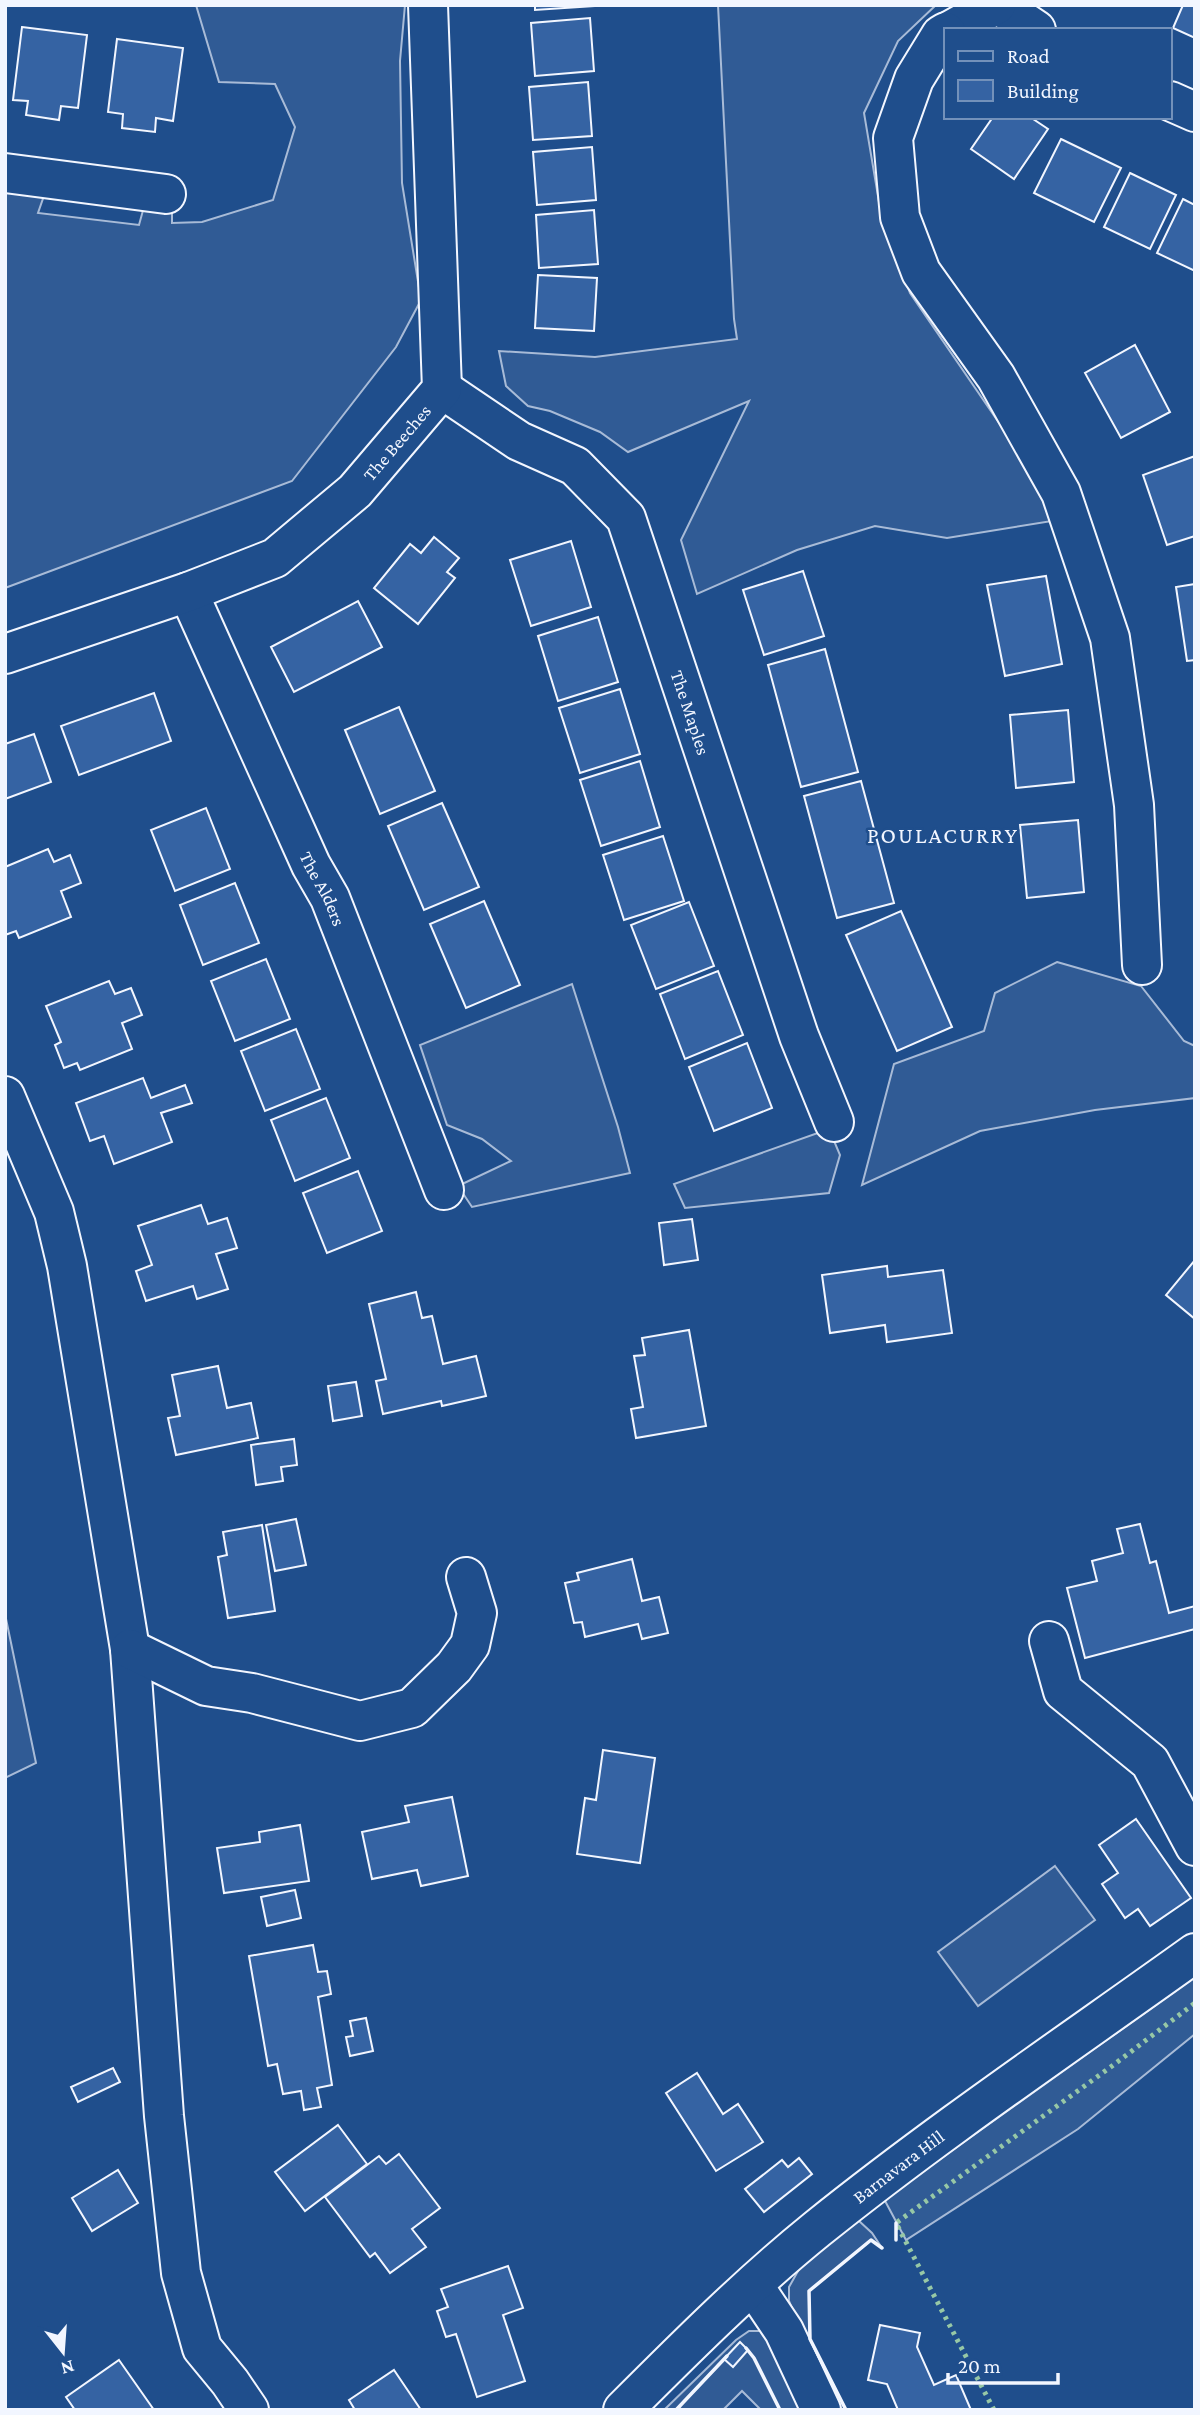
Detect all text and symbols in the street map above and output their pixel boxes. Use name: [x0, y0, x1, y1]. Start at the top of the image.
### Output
legend: [944, 28, 1172, 119]
text: Road: [1007, 44, 1050, 68]
text: Building: [1007, 79, 1079, 103]
street label: The Beeches: [359, 400, 435, 485]
street label: The Maples: [667, 668, 714, 758]
district label: POULACURRY: [867, 822, 1019, 848]
street label: The Alders: [295, 848, 350, 929]
street label: Barnavara Hill: [849, 2126, 948, 2208]
north arrow: [28, 2317, 98, 2387]
scale bar: [948, 2342, 1058, 2386]
text: 20 m: [958, 2354, 1001, 2378]
text: N: [59, 2356, 77, 2380]

